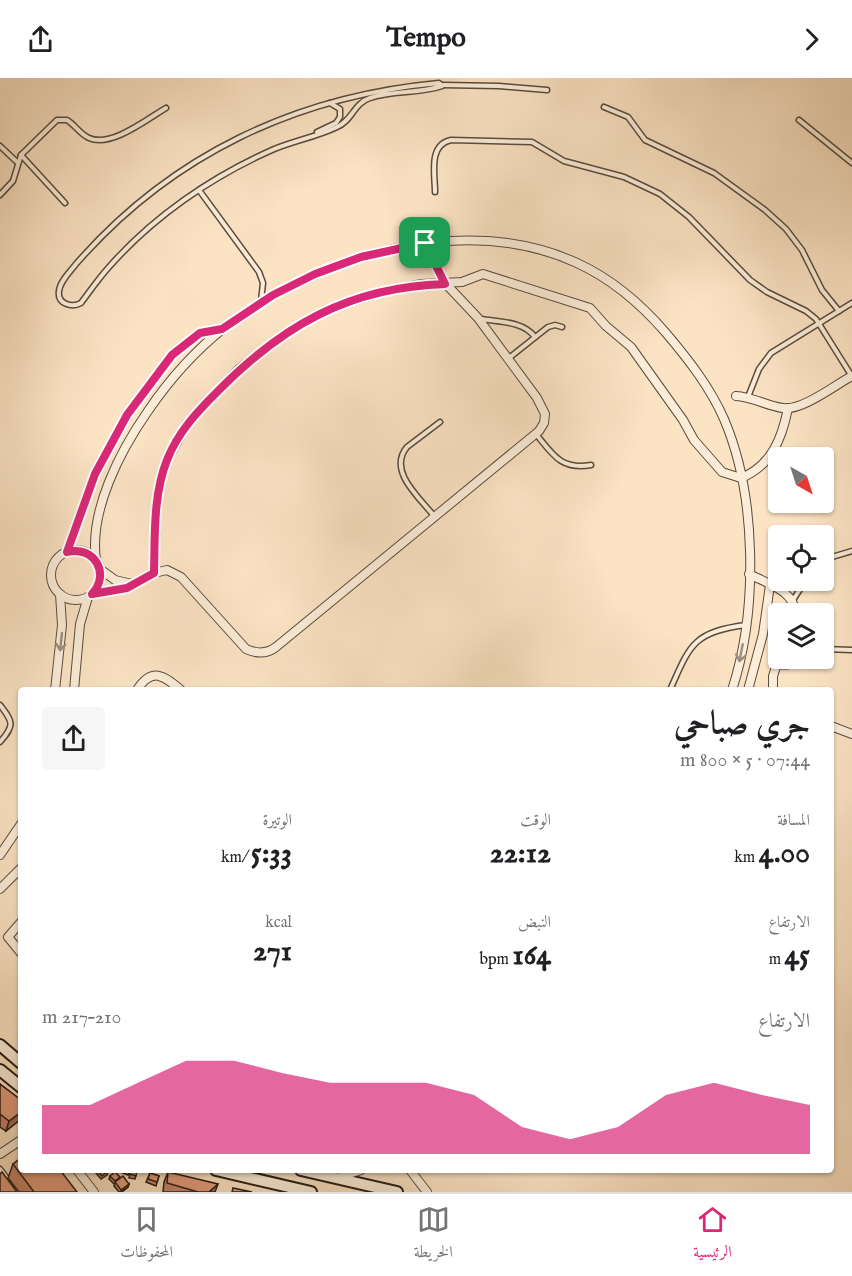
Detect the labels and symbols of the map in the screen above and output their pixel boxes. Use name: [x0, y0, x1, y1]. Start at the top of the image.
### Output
pin: [399, 217, 450, 268]
north arrow: [768, 447, 834, 513]
one-way arrow: [55, 632, 66, 651]
one-way arrow: [735, 642, 746, 662]

